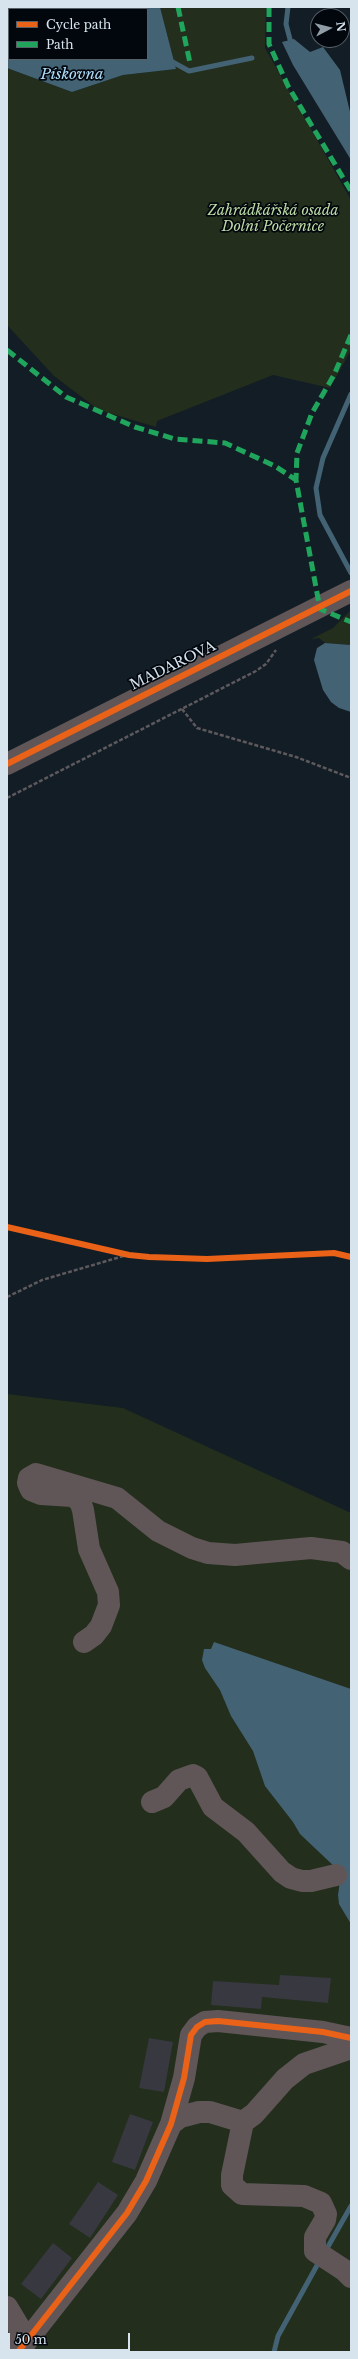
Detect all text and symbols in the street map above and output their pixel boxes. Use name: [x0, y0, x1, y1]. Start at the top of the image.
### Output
legend: [8, 8, 148, 60]
north arrow: [310, 8, 350, 48]
text: Cycle path: [46, 17, 111, 32]
text: N: [333, 21, 348, 33]
text: Path: [46, 37, 74, 52]
water label: Pískovna: [41, 66, 103, 84]
park label: Zahrádkářská osada Dolní Počernice: [208, 203, 338, 236]
street label: MADAROVA: [127, 638, 219, 694]
scale bar: [10, 2325, 132, 2351]
text: 50 m: [15, 2332, 47, 2347]

